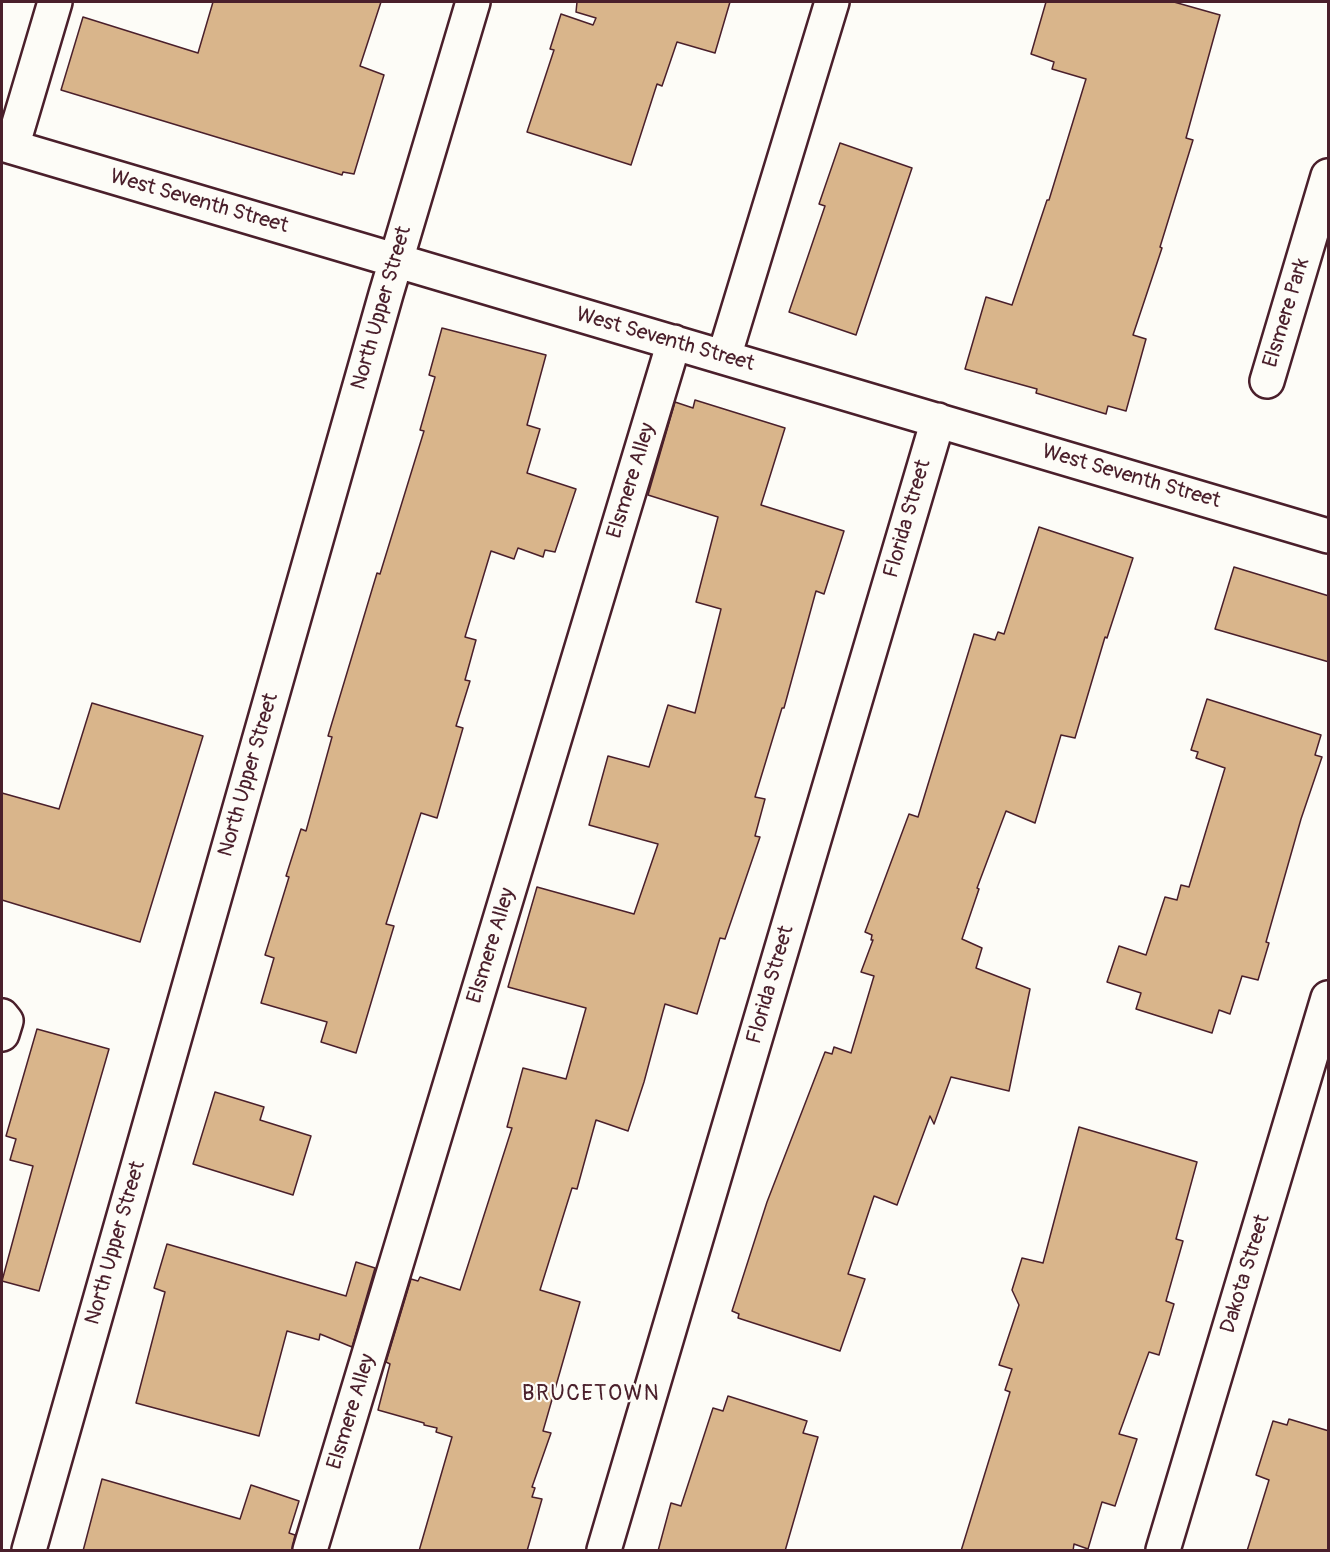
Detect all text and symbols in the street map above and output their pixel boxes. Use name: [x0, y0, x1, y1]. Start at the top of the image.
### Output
street label: West Seventh Street: [107, 165, 291, 239]
street label: North Upper Street: [347, 223, 417, 393]
street label: Elsmere Park: [1258, 255, 1316, 371]
street label: West Seventh Street: [573, 303, 757, 377]
street label: Elsmere Alley: [603, 420, 661, 542]
street label: West Seventh Street: [1039, 440, 1223, 514]
street label: Florida Street: [879, 457, 937, 581]
street label: North Upper Street: [214, 690, 284, 860]
street label: Elsmere Alley: [463, 885, 521, 1007]
street label: Florida Street: [742, 923, 800, 1047]
street label: North Upper Street: [81, 1158, 151, 1328]
street label: Dakota Street: [1216, 1212, 1276, 1336]
street label: Elsmere Alley: [323, 1351, 381, 1473]
district label: BRUCETOWN: [522, 1381, 660, 1407]

